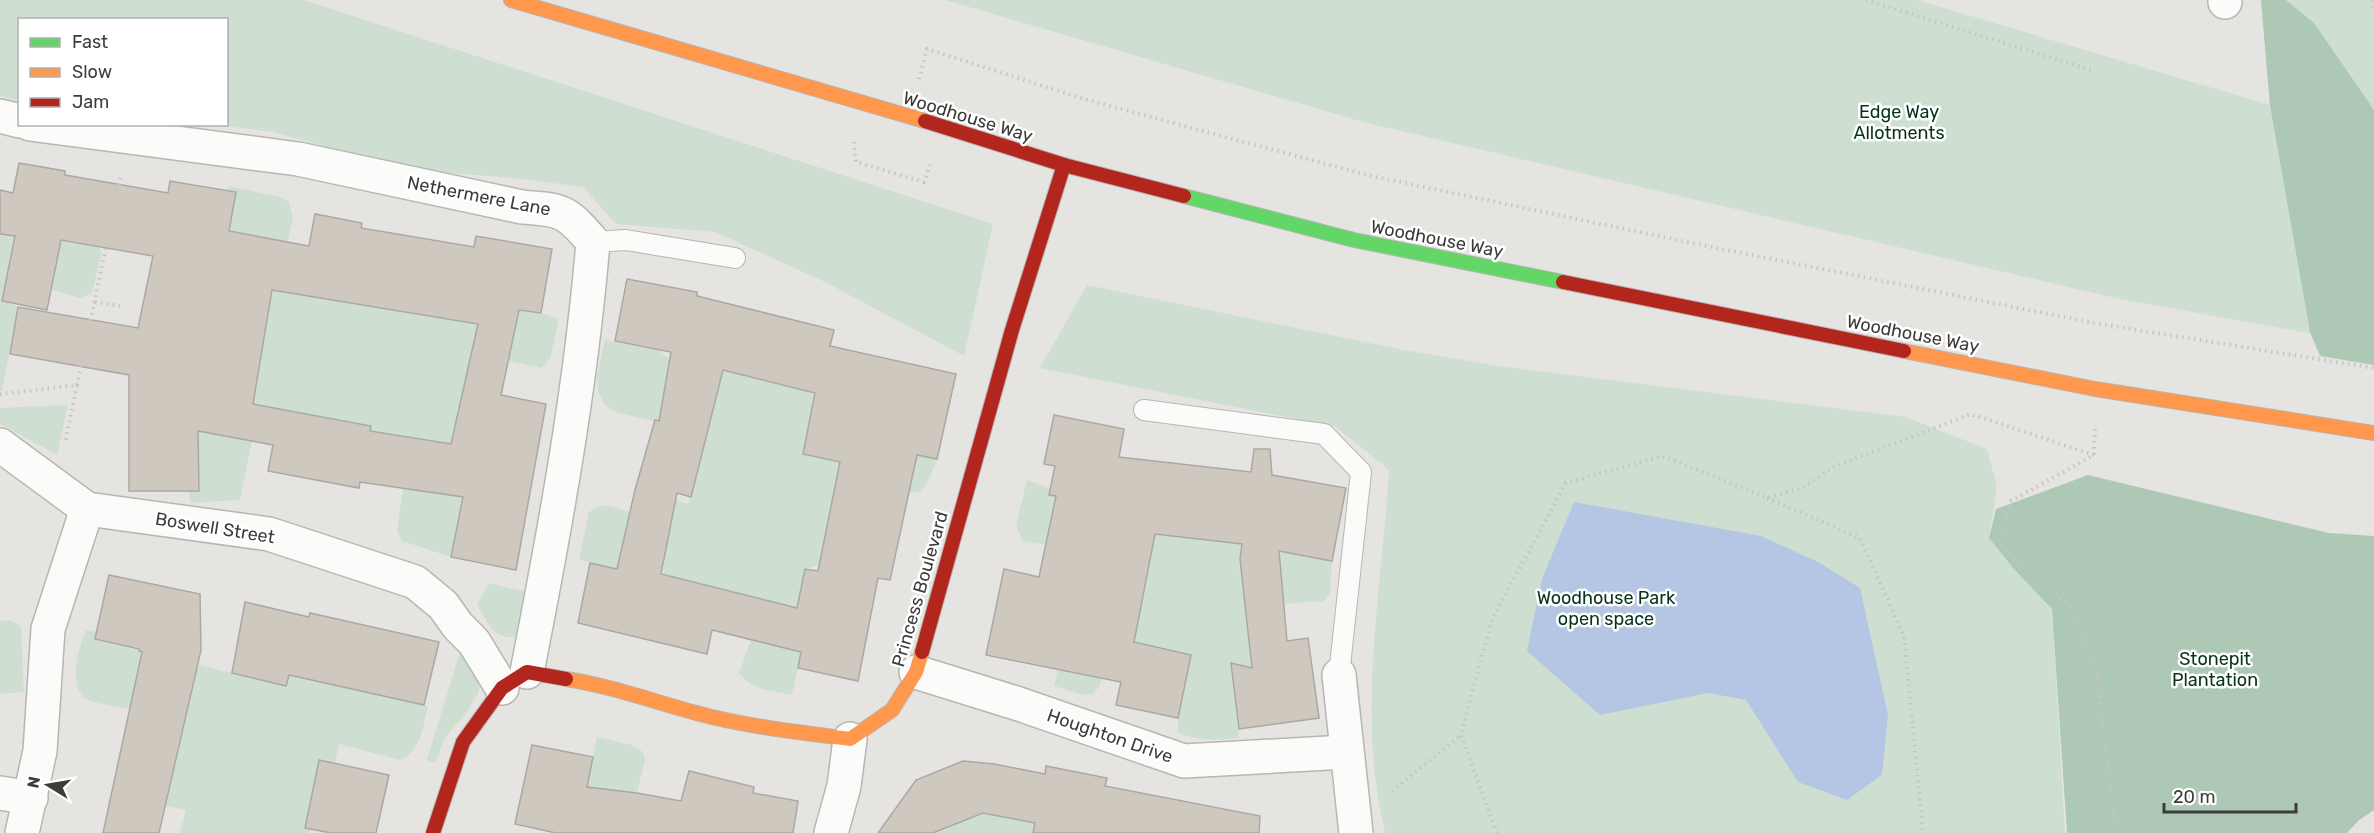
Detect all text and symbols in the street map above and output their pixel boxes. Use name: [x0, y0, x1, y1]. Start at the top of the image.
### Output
legend: [18, 18, 228, 126]
text: Fast: [72, 31, 108, 53]
text: Slow: [72, 61, 112, 83]
street label: Woodhouse Way: [900, 87, 1036, 147]
text: Jam: [72, 91, 109, 113]
park label: Edge Way Allotments: [1853, 101, 1945, 144]
street label: Nethermere Lane: [405, 171, 553, 221]
street label: Woodhouse Way: [1369, 215, 1505, 263]
street label: Woodhouse Way: [1845, 310, 1981, 358]
street label: Boswell Street: [154, 508, 276, 548]
street label: Princess Boulevard: [887, 509, 953, 669]
park label: Woodhouse Park open space: [1537, 587, 1676, 630]
park label: Stonepit Plantation: [2172, 648, 2258, 691]
street label: Houghton Drive: [1044, 704, 1176, 768]
north arrow: [18, 755, 78, 815]
text: N: [23, 775, 44, 790]
scale bar: [2164, 776, 2296, 814]
text: 20 m: [2173, 786, 2215, 808]

